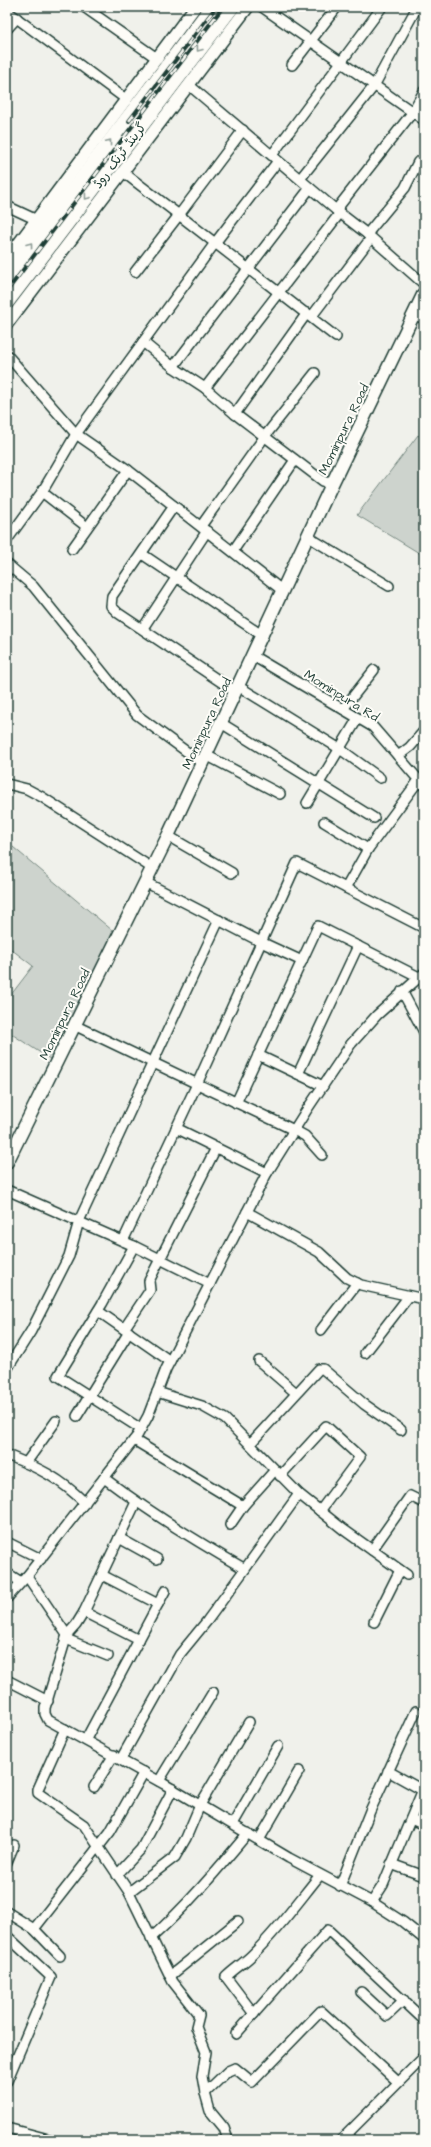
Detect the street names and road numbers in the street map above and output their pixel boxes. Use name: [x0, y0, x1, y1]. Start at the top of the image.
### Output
street label: گرینڈ ٹرنک روڈ: [89, 119, 151, 192]
street label: Mominpura Road: [314, 381, 374, 478]
street label: Mominpura Rd: [300, 666, 383, 726]
street label: Mominpura Road: [178, 674, 236, 772]
street label: Mominpura Road: [35, 966, 95, 1063]

